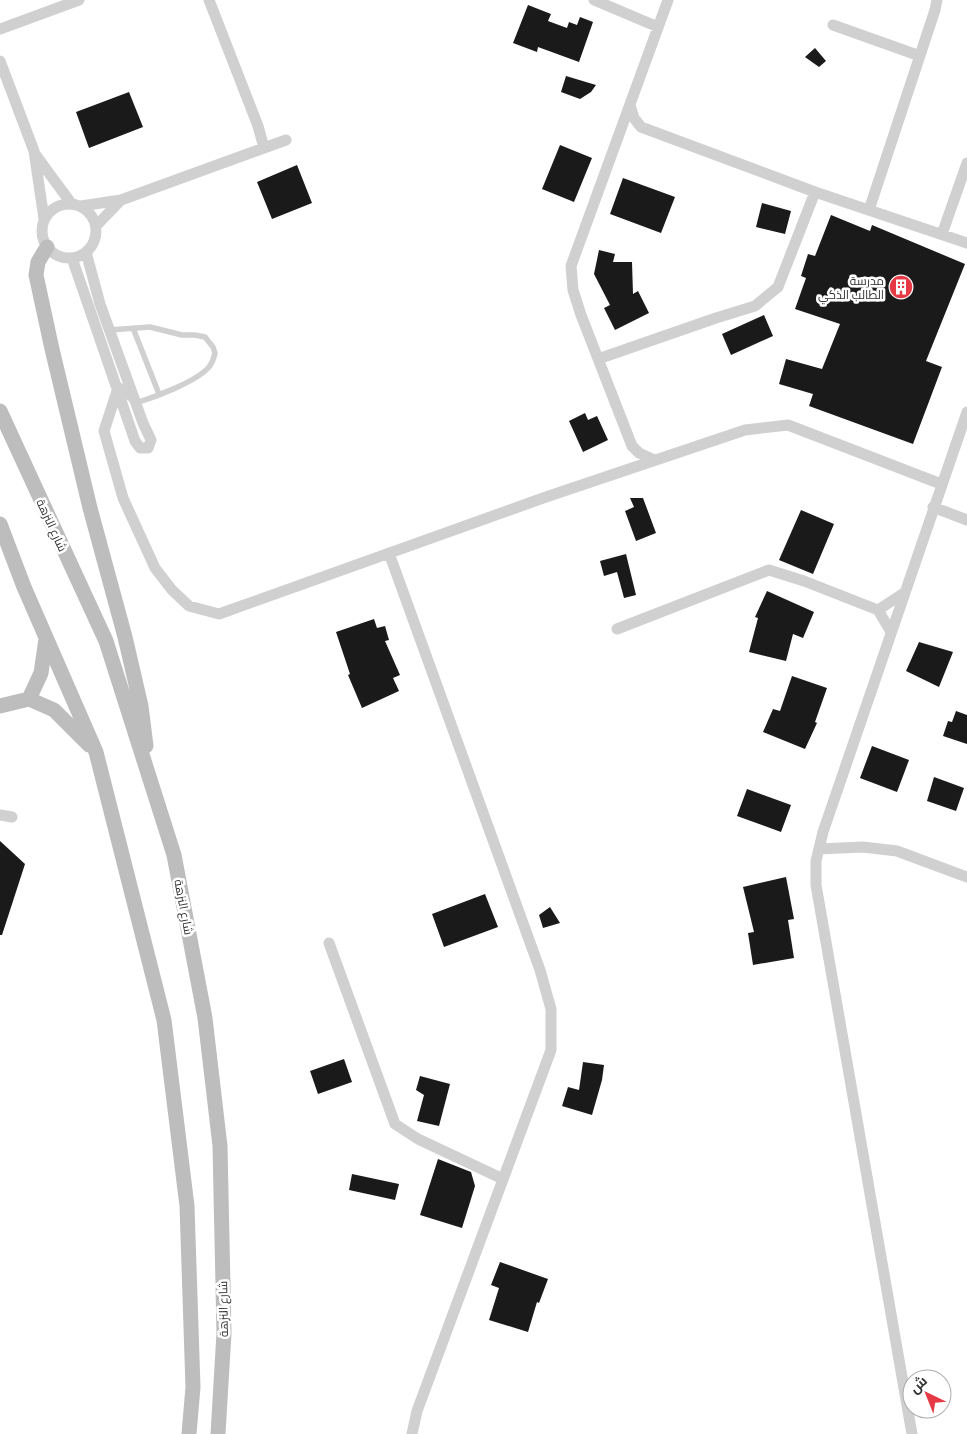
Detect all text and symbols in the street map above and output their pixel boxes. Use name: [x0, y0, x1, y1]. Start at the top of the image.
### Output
place label: مدرسة الطالب الذكي: [818, 273, 884, 305]
building icon: مدرسة الطالب الذكي: [888, 274, 914, 300]
street label: شارع النزهة: [32, 496, 71, 554]
street label: شارع النزهة: [170, 878, 197, 936]
street label: شارع النزهة: [215, 1281, 232, 1337]
north arrow: [902, 1369, 952, 1419]
text: ش: [905, 1372, 931, 1397]

